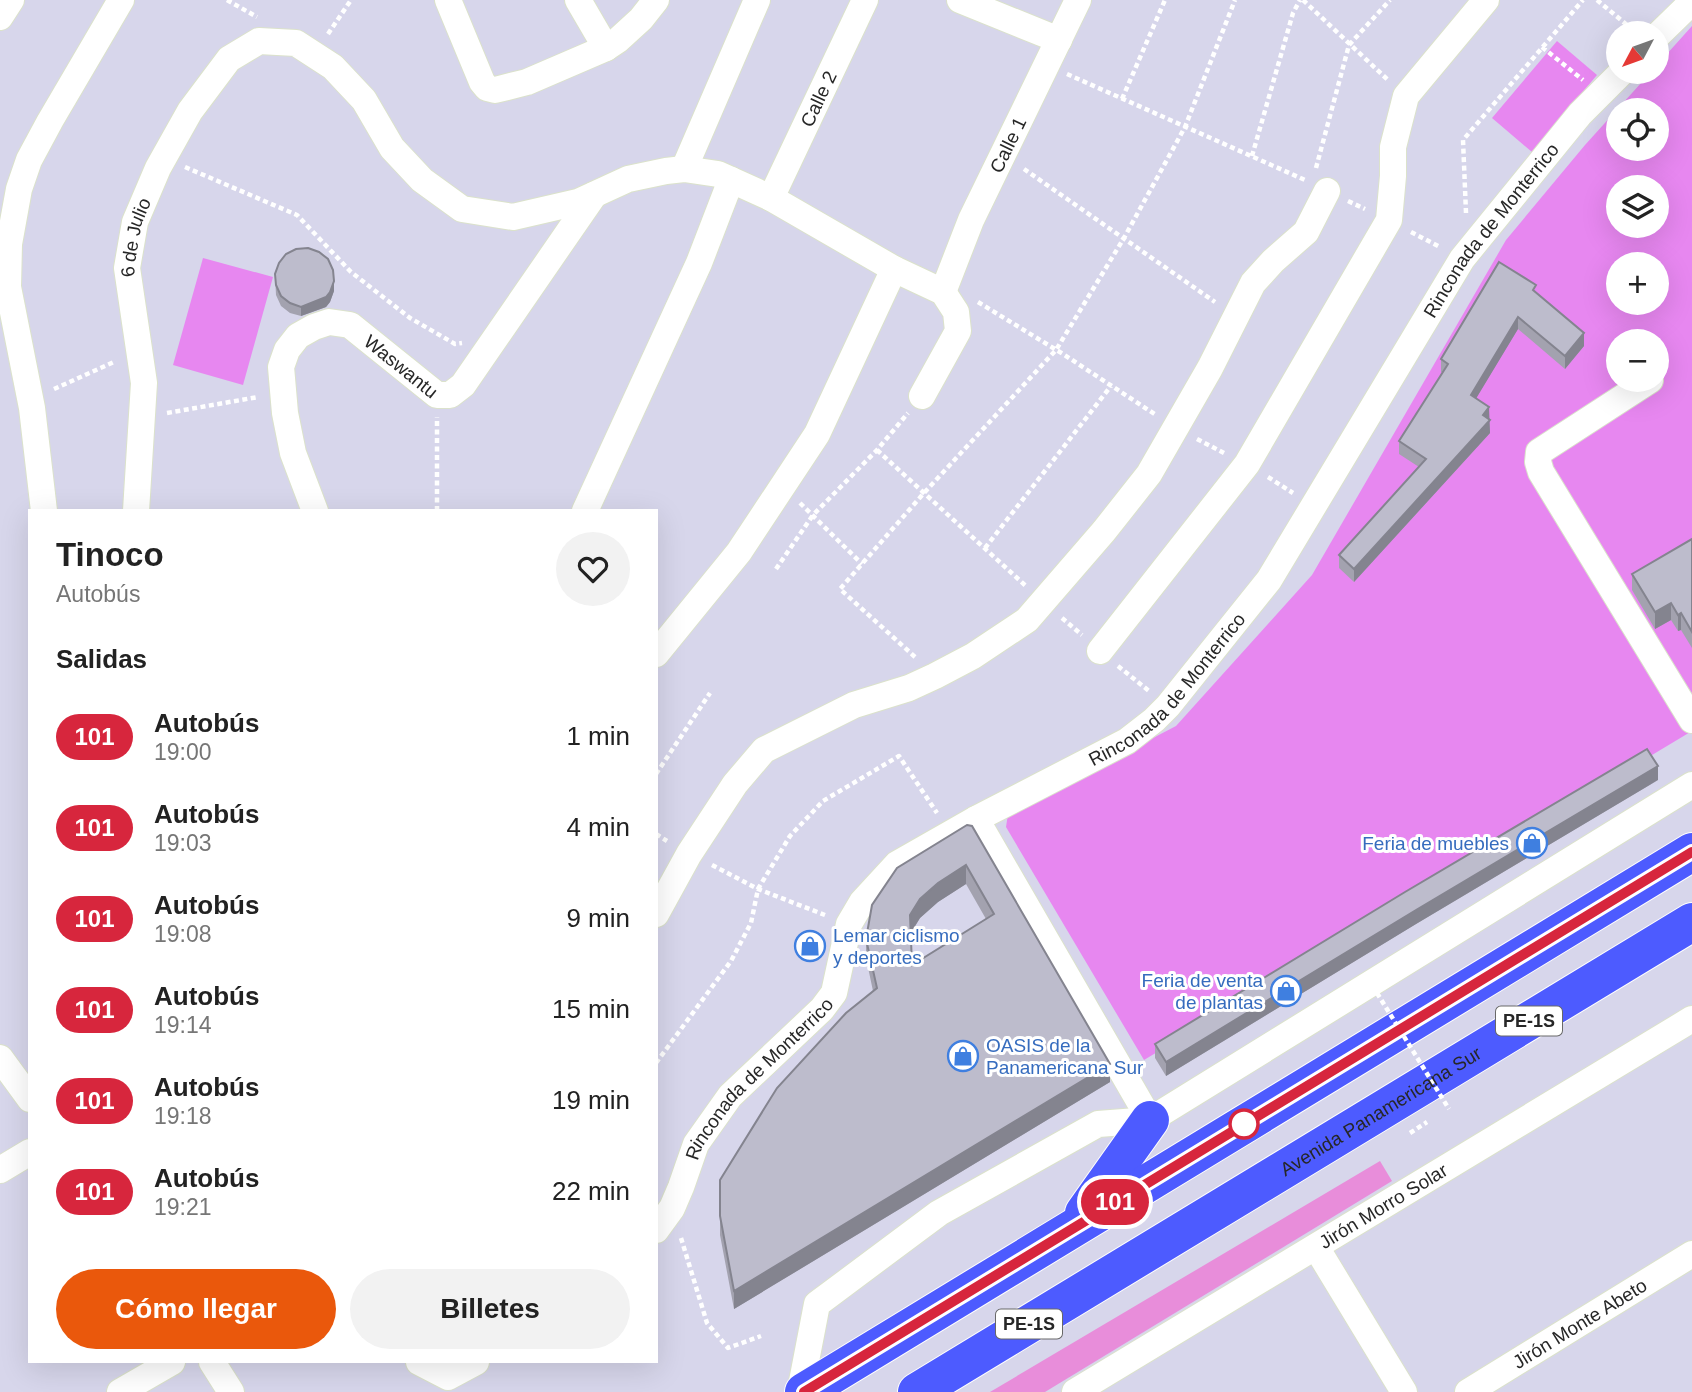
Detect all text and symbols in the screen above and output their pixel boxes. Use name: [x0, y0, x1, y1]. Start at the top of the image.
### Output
north arrow: [1606, 21, 1670, 84]
map controls: [1606, 21, 1669, 392]
street label: Calle 2: [796, 68, 841, 130]
button: locate: [1606, 98, 1669, 161]
street label: Calle 1: [986, 114, 1030, 176]
street label: Rinconada de Monterrico: [1419, 139, 1563, 321]
button: layers: [1606, 175, 1669, 238]
street label: 6 de Julio: [117, 195, 155, 279]
button: +: [1606, 252, 1669, 315]
button: −: [1606, 329, 1669, 392]
street label: Waswantu: [360, 331, 442, 402]
button: heart: [556, 532, 630, 606]
text: Tinoco: [56, 536, 164, 573]
text: Autobús: [56, 581, 140, 607]
street label: Rinconada de Monterrico: [1085, 609, 1249, 770]
text: Salidas: [56, 644, 147, 674]
text: Autobús: [154, 708, 259, 738]
text: 1 min: [566, 721, 630, 751]
text: 101: [74, 723, 115, 750]
text: 19:00: [154, 739, 212, 765]
text: Autobús: [154, 799, 259, 829]
text: 4 min: [566, 812, 630, 842]
text: 101: [74, 814, 115, 841]
shop icon: Feria de muebles: [1515, 826, 1549, 860]
text: 19:03: [154, 830, 212, 856]
place label: Feria de muebles: [1362, 833, 1509, 854]
text: Autobús: [154, 890, 259, 920]
text: 9 min: [566, 903, 630, 933]
text: 101: [74, 905, 115, 932]
text: 19:08: [154, 921, 212, 947]
place label: Lemar ciclismo y deportes: [833, 925, 960, 968]
shop icon: Lemar ciclismo y deportes: [793, 929, 827, 963]
place label: Feria de venta de plantas: [1142, 970, 1263, 1013]
shop icon: Feria de venta de plantas: [1269, 974, 1303, 1008]
text: Autobús: [154, 981, 259, 1011]
text: 15 min: [552, 994, 630, 1024]
street label: Rinconada de Monterrico: [681, 994, 838, 1163]
text: 101: [74, 996, 115, 1023]
road number: PE-1S: [1496, 1006, 1562, 1036]
text: 19:14: [154, 1012, 212, 1038]
place label: OASIS de la Panamericana Sur: [986, 1035, 1144, 1078]
shop icon: OASIS de la Panamericana Sur: [946, 1039, 980, 1073]
street label: Avenida Panamericana Sur: [1276, 1042, 1486, 1180]
text: Autobús: [154, 1072, 259, 1102]
text: 19 min: [552, 1085, 630, 1115]
text: 101: [74, 1087, 115, 1114]
text: 19:18: [154, 1103, 212, 1129]
unlabelled marker: [1229, 1109, 1259, 1139]
street label: Jirón Morro Solar: [1316, 1159, 1452, 1253]
text: Autobús: [154, 1163, 259, 1193]
text: 22 min: [552, 1176, 630, 1206]
text: 101: [74, 1178, 115, 1205]
line badge: 101: [1075, 1179, 1155, 1225]
text: 101: [1095, 1188, 1135, 1215]
text: 19:21: [154, 1194, 212, 1220]
button: Cómo llegar: [56, 1269, 336, 1349]
button: Billetes: [350, 1269, 630, 1349]
street label: Jirón Monte Abeto: [1509, 1275, 1651, 1373]
road number: PE-1S: [996, 1310, 1062, 1338]

